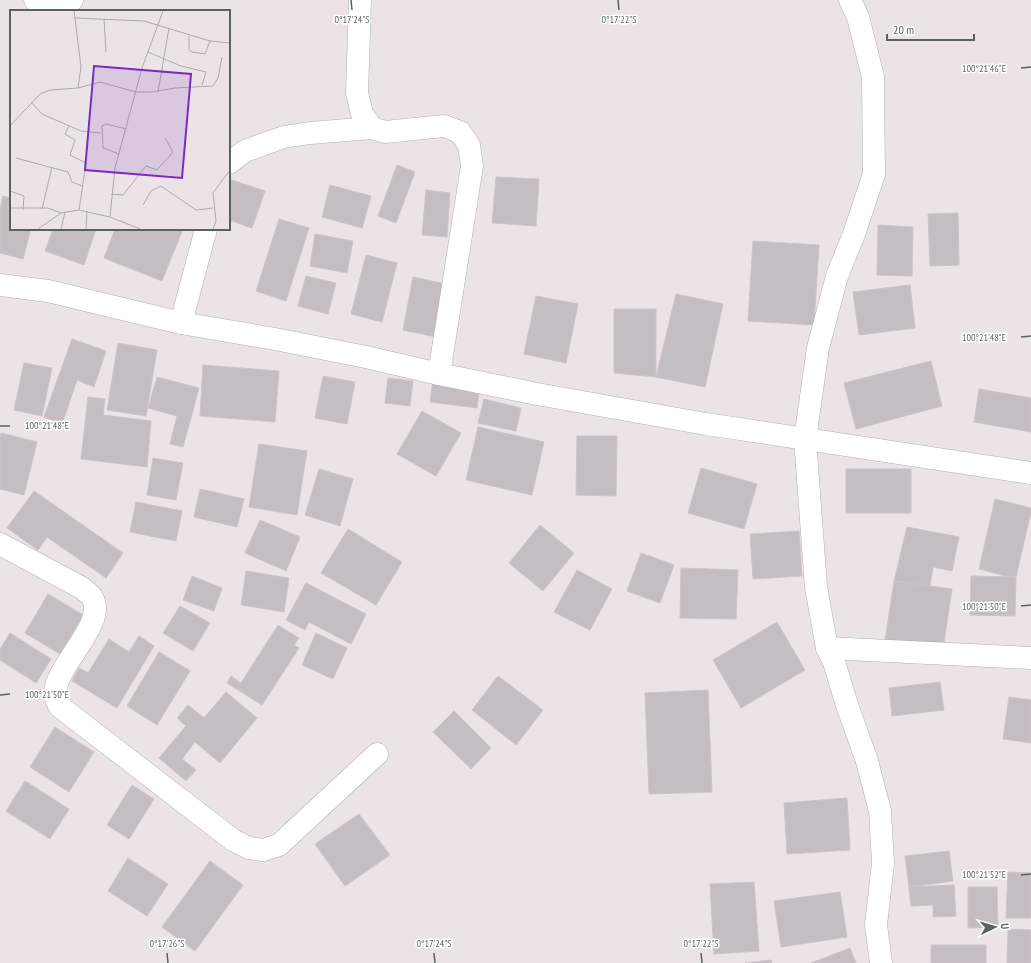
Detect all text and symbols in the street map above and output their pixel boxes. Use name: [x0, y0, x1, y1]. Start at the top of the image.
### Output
inset map: [10, 10, 230, 230]
text: 0°17'24"S: [335, 13, 369, 26]
text: 0°17'22"S: [602, 13, 636, 26]
scale bar: [887, 16, 974, 42]
text: 20 m: [893, 22, 914, 37]
text: 100°21'46"E: [962, 62, 1006, 75]
text: 100°21'48"E: [962, 331, 1006, 344]
text: 100°21'48"E: [25, 419, 69, 432]
text: 100°21'50"E: [962, 600, 1006, 613]
text: 100°21'50"E: [25, 688, 69, 701]
text: 100°21'52"E: [962, 868, 1006, 881]
north arrow: [975, 907, 1015, 947]
text: U: [998, 923, 1012, 930]
text: 0°17'26"S: [150, 937, 184, 950]
text: 0°17'24"S: [417, 937, 451, 950]
text: 0°17'22"S: [684, 937, 718, 950]

